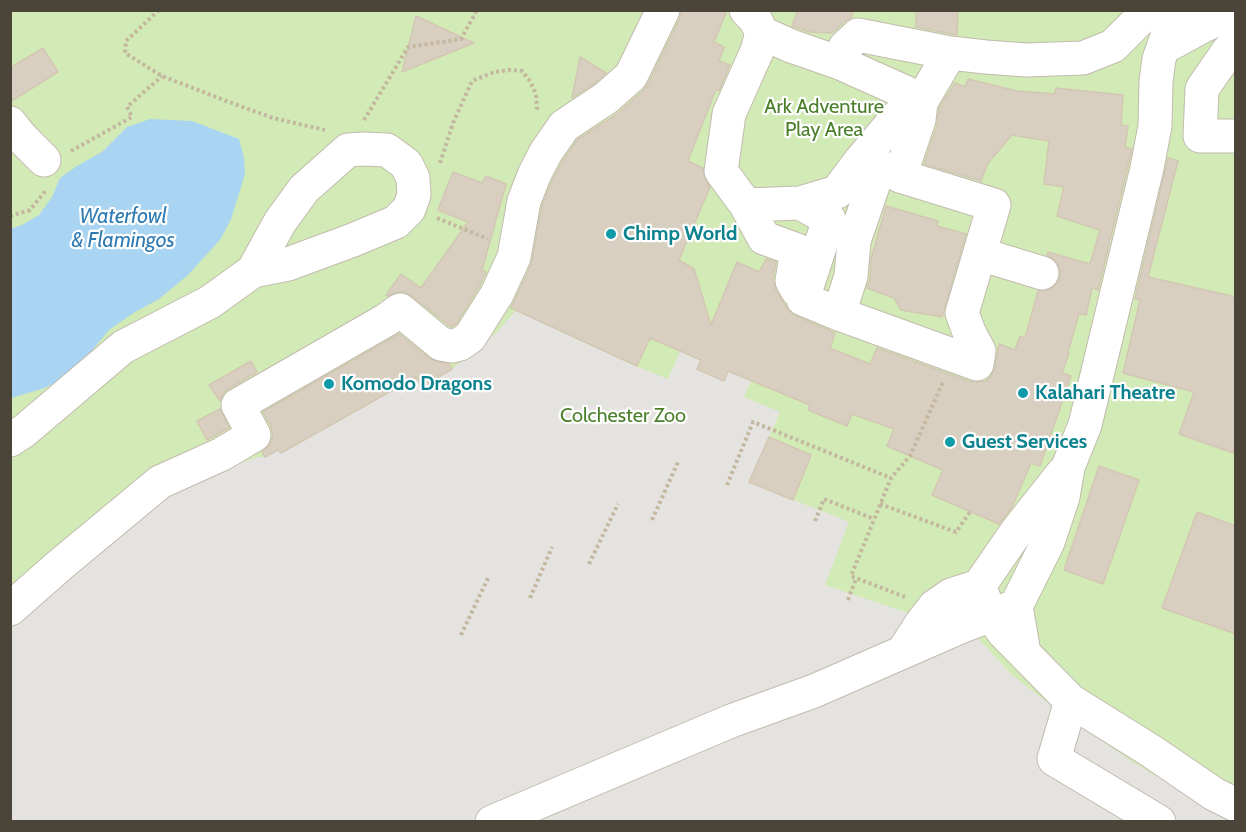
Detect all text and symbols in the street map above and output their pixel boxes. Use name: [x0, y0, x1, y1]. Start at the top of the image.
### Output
park label: Ark Adventure Play Area: [764, 95, 884, 142]
water label: Waterfowl & Flamingos: [71, 204, 175, 254]
place label: Chimp World: [623, 222, 737, 246]
marker: Chimp World: [604, 227, 618, 241]
place label: Komodo Dragons: [341, 372, 492, 396]
marker: Komodo Dragons: [322, 377, 336, 391]
place label: Kalahari Theatre: [1035, 381, 1175, 405]
marker: Kalahari Theatre: [1016, 386, 1030, 400]
park label: Colchester Zoo: [560, 404, 686, 428]
place label: Guest Services: [962, 430, 1087, 454]
marker: Guest Services: [943, 435, 957, 449]

